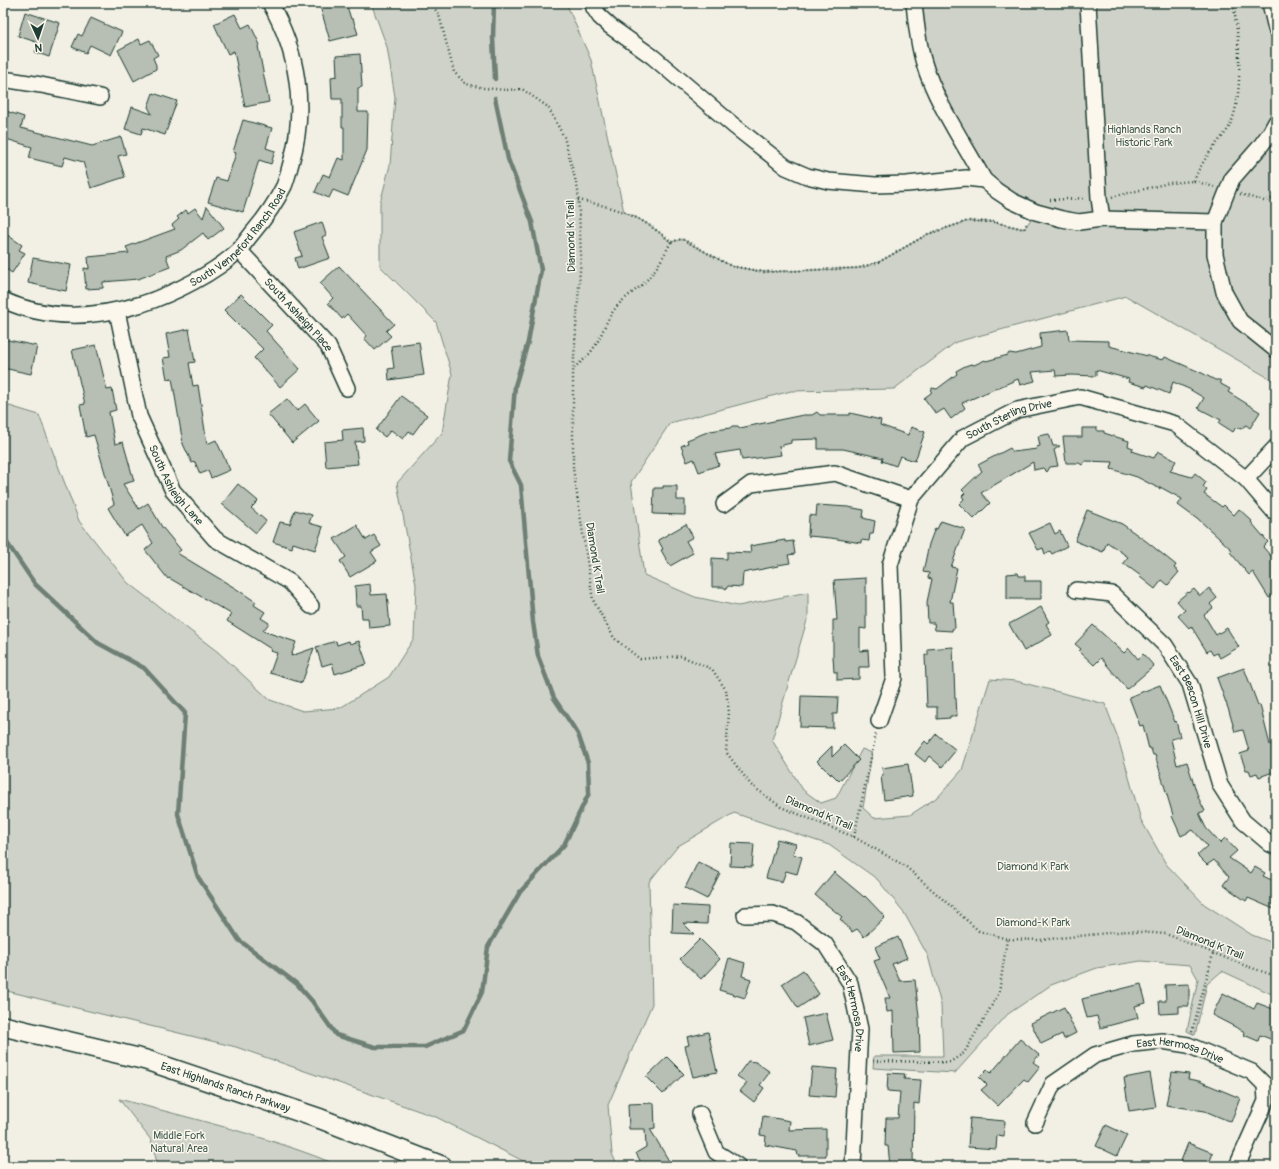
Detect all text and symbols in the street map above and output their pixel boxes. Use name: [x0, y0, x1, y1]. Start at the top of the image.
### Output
north arrow: [18, 18, 58, 58]
text: N: [34, 41, 43, 54]
park label: Highlands Ranch Historic Park: [1107, 123, 1181, 149]
street label: South Venneford Ranch Road: [187, 186, 288, 289]
street label: Diamond K Trail: [564, 200, 578, 272]
street label: South Ashleigh Place: [262, 275, 336, 353]
street label: South Sterling Drive: [963, 396, 1053, 442]
street label: South Ashleigh Lane: [146, 443, 207, 528]
street label: Diamond K Trail: [583, 521, 607, 595]
street label: East Beacon Hill Drive: [1167, 653, 1215, 750]
street label: Diamond K Trail: [783, 793, 855, 833]
park label: Diamond K Park: [997, 860, 1069, 873]
park label: Diamond-K Park: [996, 916, 1070, 929]
street label: Diamond K Trail: [1174, 923, 1246, 963]
street label: East Hermosa Drive: [834, 962, 867, 1053]
street label: East Hermosa Drive: [1136, 1034, 1226, 1066]
street label: East Highlands Ranch Parkway: [159, 1059, 292, 1115]
park label: Middle Fork Natural Area: [150, 1129, 208, 1155]

